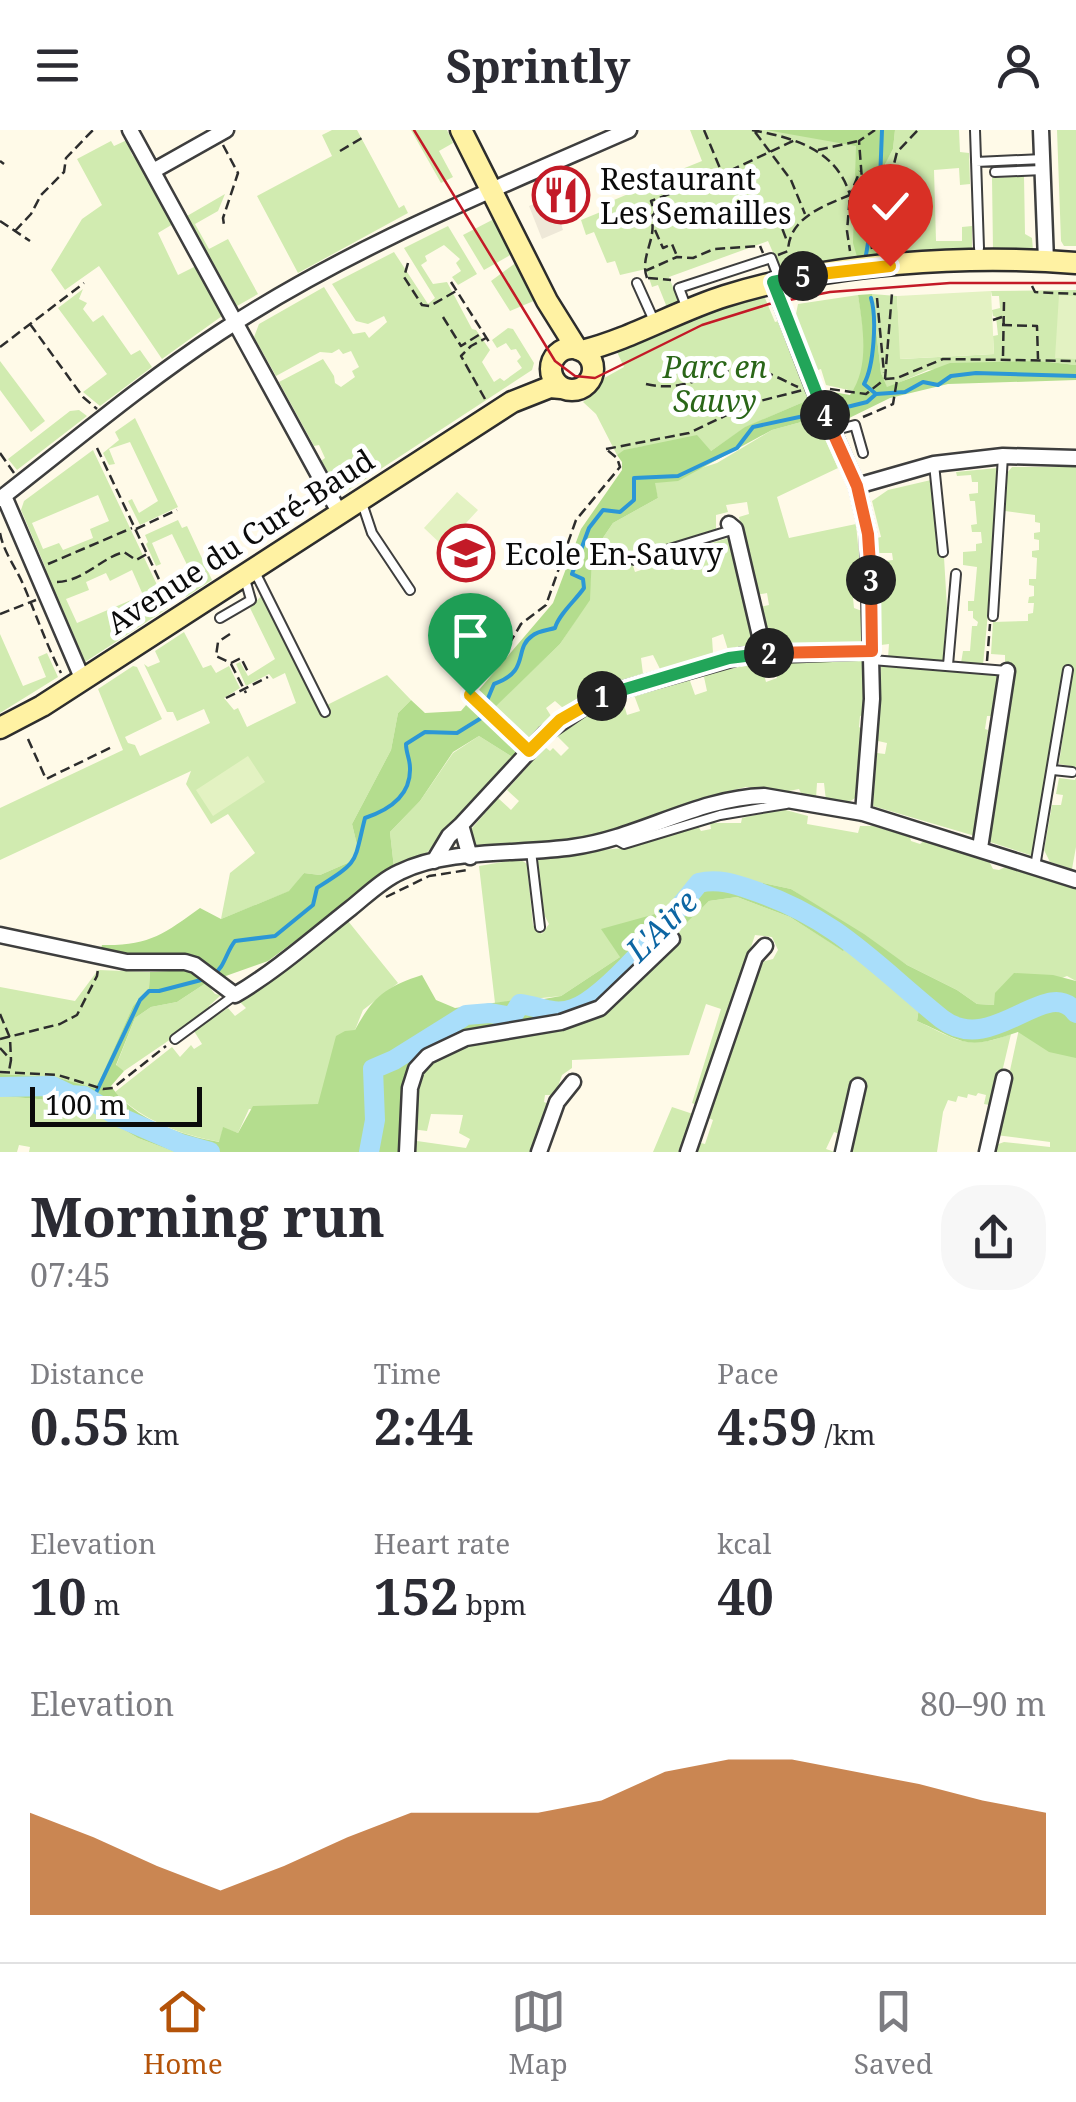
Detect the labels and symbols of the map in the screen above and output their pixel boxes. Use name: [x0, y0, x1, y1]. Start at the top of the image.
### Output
place label: Restaurant Les Semailles: [600, 158, 791, 233]
pin: [848, 164, 933, 267]
restaurant icon: Restaurant Les Semailles: [531, 165, 591, 225]
pin: 5: [778, 251, 828, 301]
park label: Parc en Sauvy: [662, 346, 767, 421]
pin: 4: [800, 390, 850, 440]
street label: Avenue du Curé-Baud: [98, 439, 382, 643]
school or university icon: Ecole En-Sauvy: [436, 523, 496, 583]
place label: Ecole En-Sauvy: [505, 533, 723, 574]
pin: 3: [846, 555, 896, 605]
pin: [428, 593, 513, 696]
pin: 2: [744, 628, 794, 678]
pin: 1: [577, 671, 627, 721]
water label: L'Aire: [615, 880, 706, 971]
scale bar: [30, 1082, 202, 1126]

